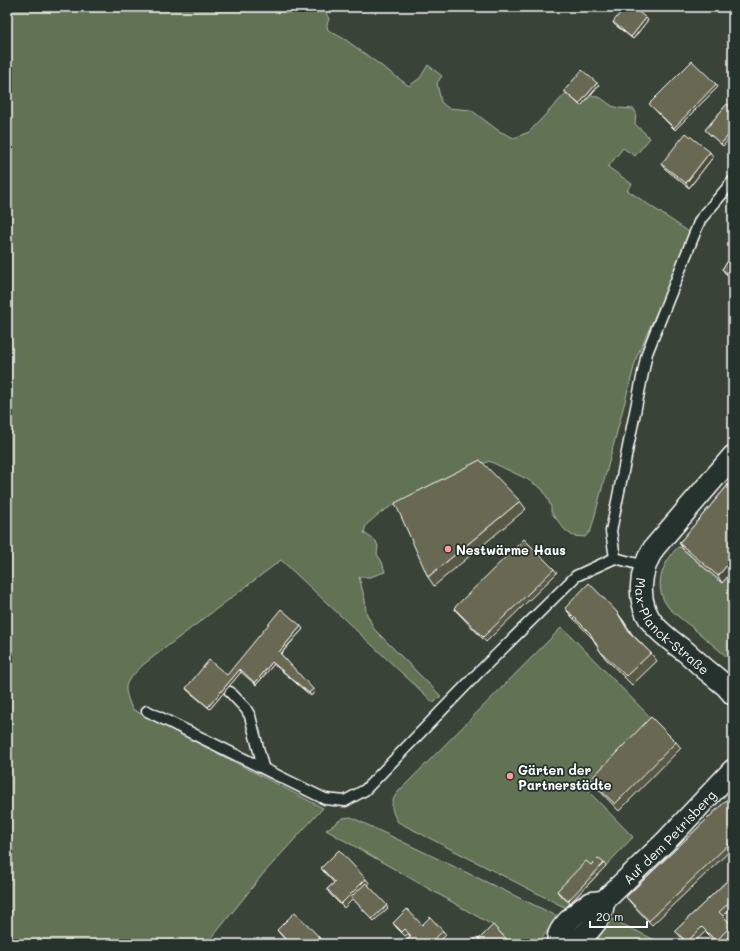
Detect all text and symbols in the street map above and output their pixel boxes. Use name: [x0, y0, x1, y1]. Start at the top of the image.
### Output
place label: Nestwärme Haus: [456, 541, 566, 558]
marker: Nestwärme Haus: [443, 544, 453, 554]
street label: Max-Planck-Straße: [633, 577, 713, 678]
place label: Gärten der Partnerstädte: [518, 761, 612, 793]
marker: Gärten der Partnerstädte: [505, 771, 515, 781]
street label: Auf dem Petrisberg: [619, 786, 719, 887]
scale bar: [590, 903, 647, 929]
text: 20 m: [596, 908, 624, 924]

